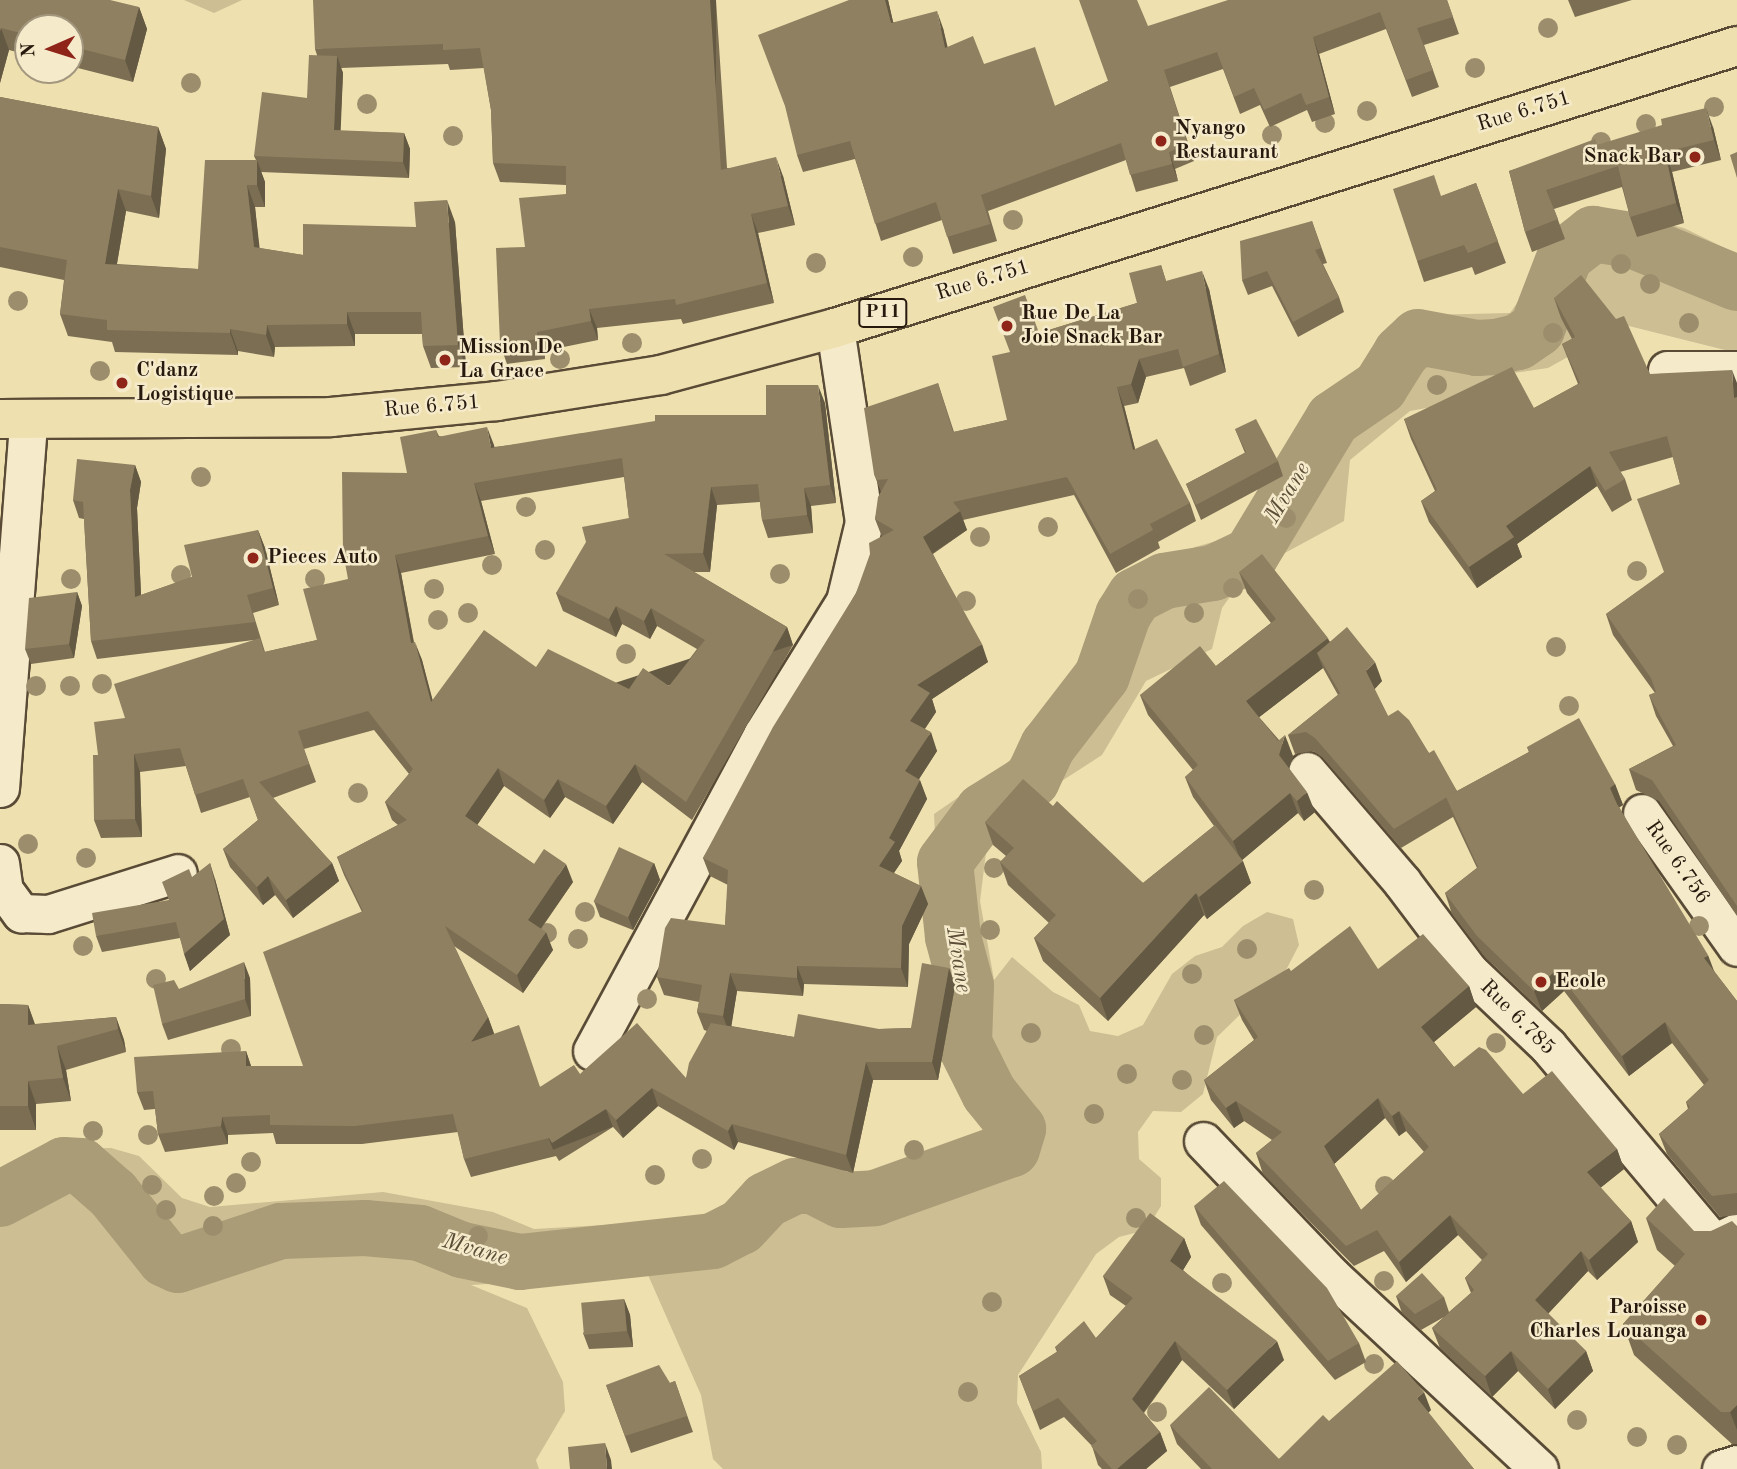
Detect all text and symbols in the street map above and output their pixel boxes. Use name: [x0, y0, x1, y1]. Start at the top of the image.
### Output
north arrow: [14, 14, 84, 84]
text: N: [20, 42, 39, 58]
street label: Rue 6.751: [1474, 86, 1574, 138]
place label: Nyango Restaurant: [1175, 116, 1278, 166]
marker: Nyango Restaurant: [1153, 133, 1169, 149]
place label: Snack Bar: [1583, 144, 1681, 170]
marker: Snack Bar: [1687, 149, 1703, 165]
street label: Rue 6.751: [933, 255, 1033, 307]
road number: P11: [857, 298, 909, 328]
place label: Rue De La Joie Snack Bar: [1021, 301, 1162, 351]
marker: Rue De La Joie Snack Bar: [999, 318, 1015, 334]
place label: Mission De La Grace: [459, 335, 563, 385]
marker: Mission De La Grace: [437, 352, 453, 368]
place label: C'danz Logistique: [136, 358, 234, 408]
marker: C'danz Logistique: [114, 375, 130, 391]
street label: Rue 6.751: [383, 390, 481, 424]
water label: Mvane: [1259, 457, 1317, 529]
place label: Pieces Auto: [267, 545, 378, 571]
marker: Pieces Auto: [245, 550, 261, 566]
street label: Rue 6.756: [1639, 816, 1715, 910]
water label: Mvane: [939, 925, 977, 995]
place label: Ecole: [1555, 969, 1606, 995]
marker: Ecole: [1533, 974, 1549, 990]
street label: Rue 6.785: [1474, 975, 1560, 1061]
water label: Mvane: [439, 1228, 511, 1272]
place label: Paroisse Charles Louanga: [1529, 1295, 1687, 1345]
marker: Paroisse Charles Louanga: [1693, 1312, 1709, 1328]

